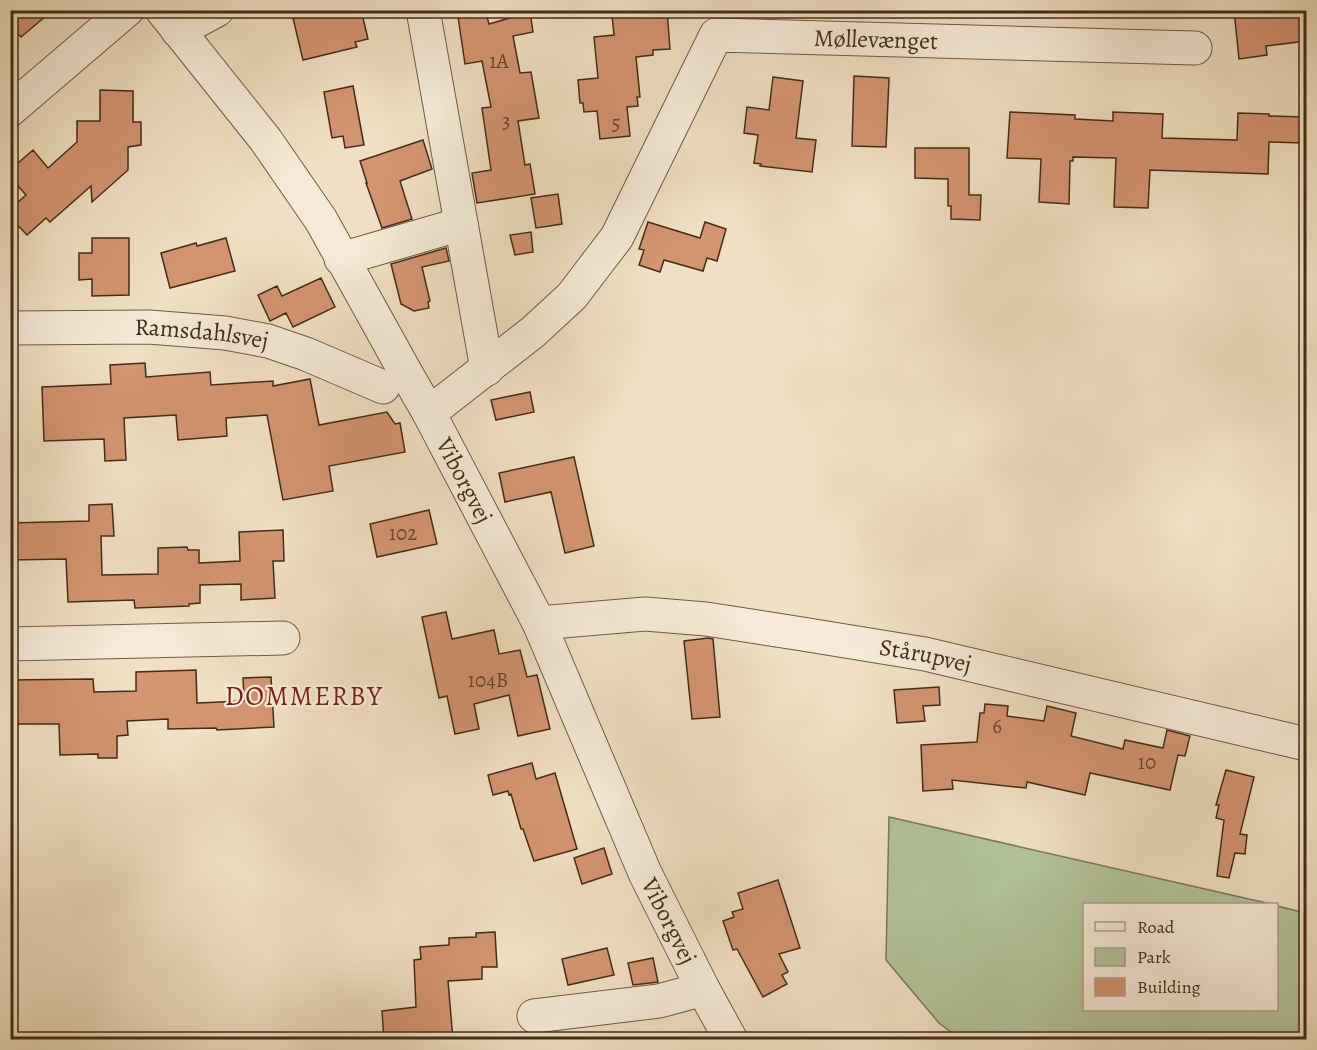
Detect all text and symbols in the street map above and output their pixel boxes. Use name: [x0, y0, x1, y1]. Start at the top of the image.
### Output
street label: Møllevænget: [813, 22, 938, 57]
house number: 1A: [489, 47, 509, 75]
house number: 3: [502, 107, 510, 135]
house number: 5: [611, 109, 621, 137]
street label: Ramsdahlsvej: [135, 311, 271, 357]
street label: Viborgvej: [428, 431, 500, 529]
house number: 102: [389, 519, 417, 547]
street label: Stårupvej: [877, 631, 975, 680]
house number: 104B: [468, 666, 508, 694]
district label: DOMMERBY: [225, 678, 383, 714]
house number: 6: [992, 712, 1002, 740]
house number: 10: [1138, 748, 1156, 776]
street label: Viborgvej: [633, 871, 704, 970]
legend: [1083, 903, 1278, 1011]
text: Road: [1137, 915, 1175, 939]
text: Park: [1137, 945, 1171, 969]
text: Building: [1137, 975, 1201, 999]

